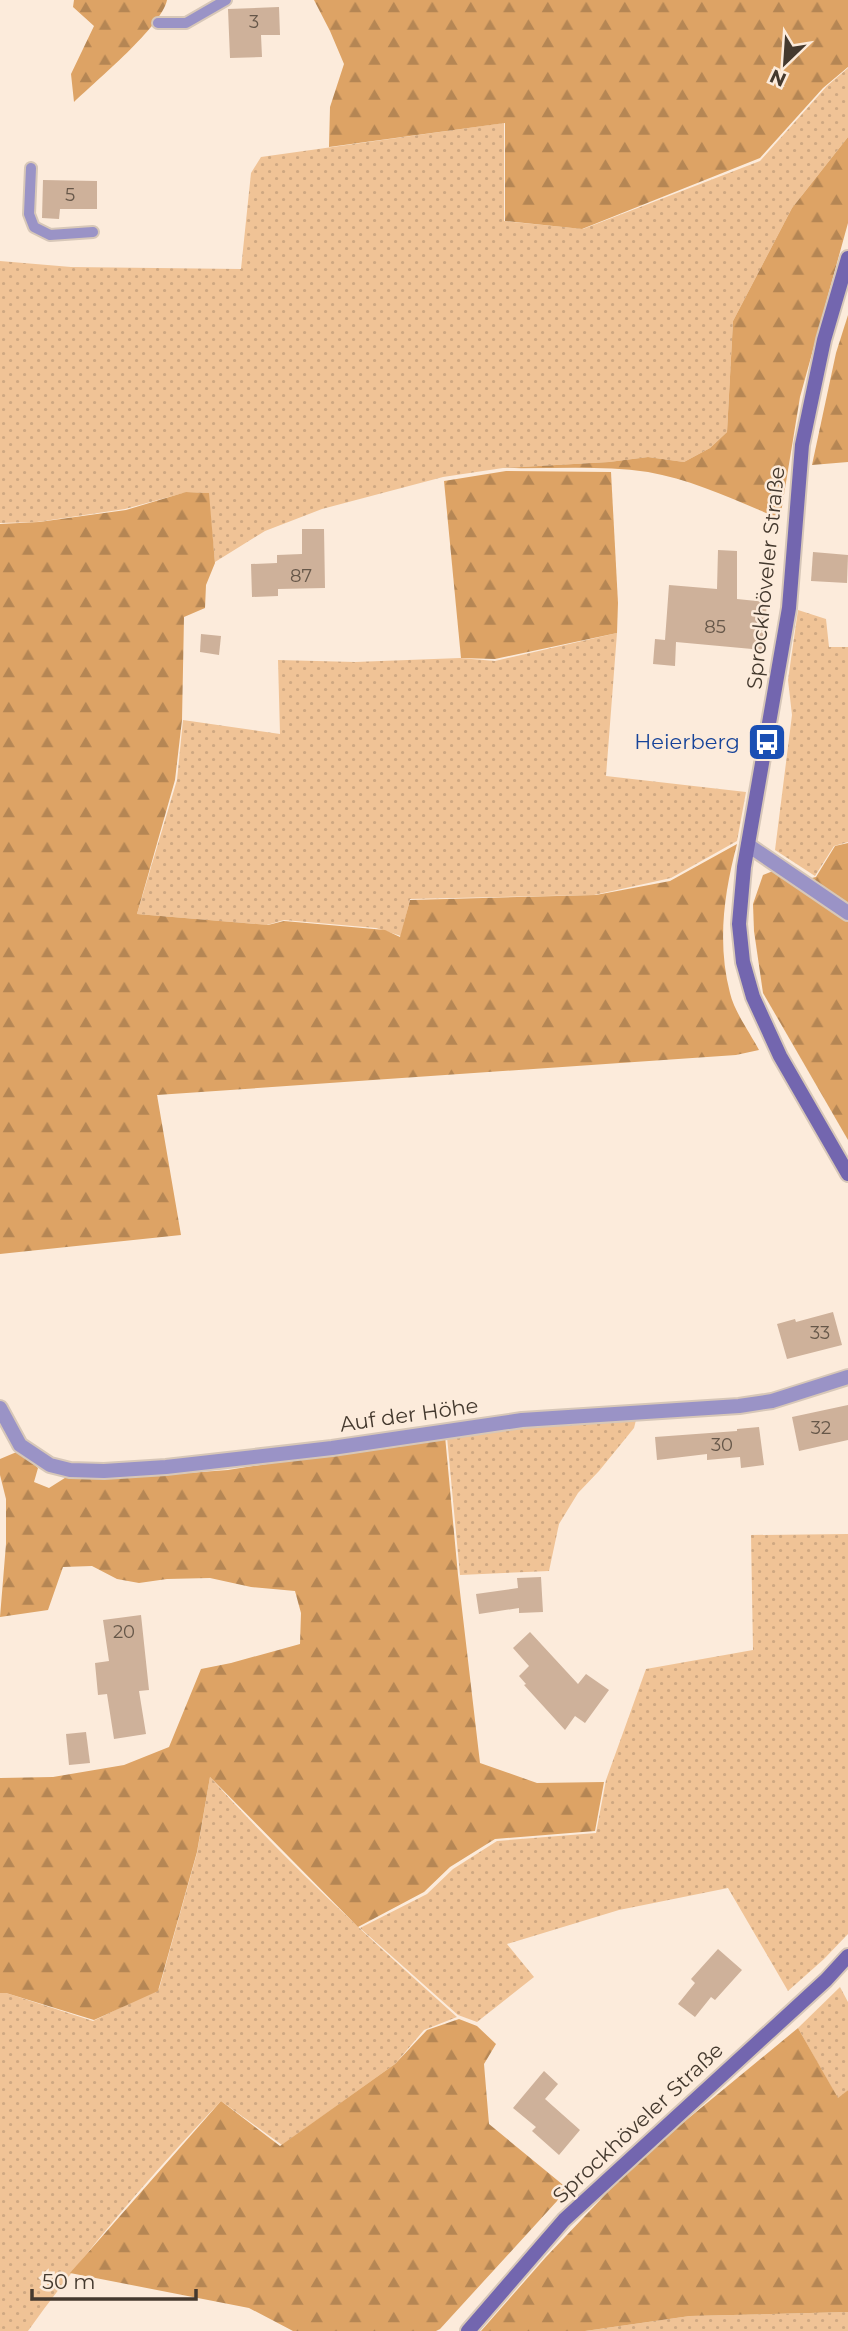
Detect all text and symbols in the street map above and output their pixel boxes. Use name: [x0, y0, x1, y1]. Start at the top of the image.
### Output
house number: 3: [249, 11, 259, 33]
north arrow: [750, 28, 820, 98]
text: N: [766, 64, 790, 92]
house number: 5: [65, 184, 75, 206]
street label: Sprockhöveler Straße: [741, 465, 790, 691]
house number: 87: [290, 565, 312, 587]
house number: 85: [704, 616, 726, 638]
bus stop icon: Heierberg: [746, 721, 788, 763]
place label: Heierberg: [634, 729, 740, 754]
house number: 33: [810, 1322, 830, 1344]
street label: Auf der Höhe: [338, 1392, 480, 1437]
house number: 32: [811, 1417, 831, 1439]
house number: 30: [711, 1434, 733, 1456]
house number: 20: [113, 1621, 135, 1643]
street label: Sprockhöveler Straße: [547, 2037, 728, 2208]
scale bar: [32, 2258, 196, 2302]
text: 50 m: [42, 2269, 96, 2294]

